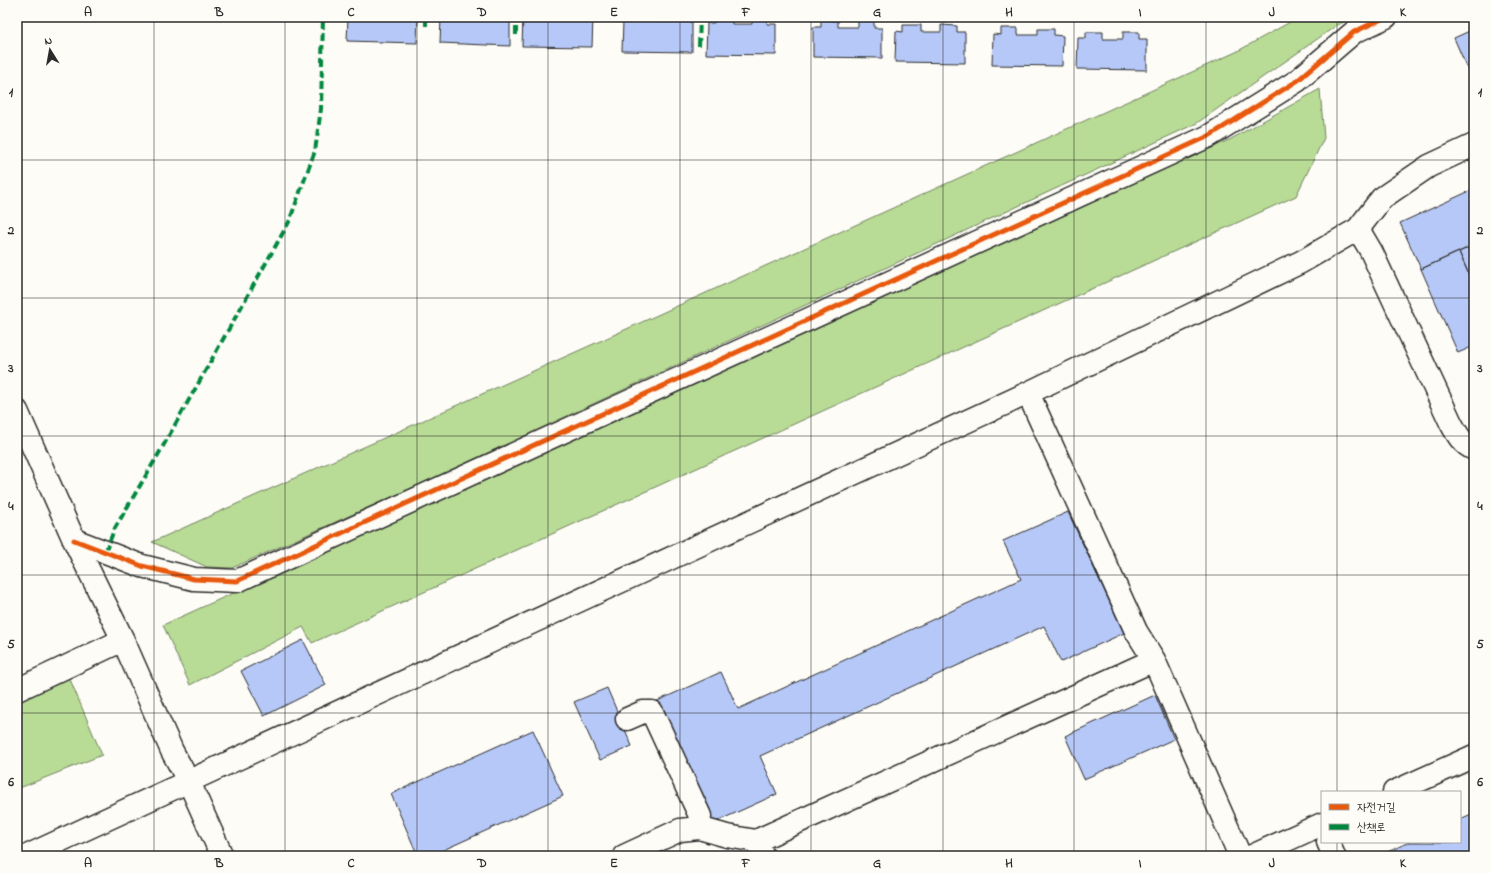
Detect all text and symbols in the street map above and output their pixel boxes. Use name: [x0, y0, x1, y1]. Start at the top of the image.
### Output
text: A: [84, 3, 92, 22]
text: B: [214, 3, 224, 22]
text: C: [347, 3, 355, 22]
text: D: [476, 3, 487, 22]
text: E: [610, 3, 618, 22]
text: F: [741, 3, 751, 22]
text: G: [873, 3, 881, 22]
text: H: [1005, 3, 1013, 22]
text: I: [1138, 3, 1142, 22]
text: J: [1269, 3, 1275, 22]
text: K: [1400, 3, 1407, 22]
north arrow: [30, 30, 70, 70]
text: N: [43, 33, 53, 50]
text: 1: [9, 83, 14, 102]
text: 1: [1478, 83, 1483, 102]
text: 2: [7, 221, 15, 240]
text: 2: [1476, 221, 1484, 240]
text: 3: [7, 359, 14, 378]
text: 3: [1476, 359, 1483, 378]
text: 4: [7, 497, 14, 516]
text: 4: [1476, 497, 1483, 516]
text: 5: [7, 635, 15, 654]
text: 5: [1476, 635, 1484, 654]
text: 6: [7, 773, 14, 792]
text: 6: [1476, 773, 1483, 792]
legend: [1321, 791, 1461, 843]
text: 자전거길: [1357, 799, 1396, 817]
text: 산책로: [1357, 819, 1386, 837]
text: A: [84, 854, 92, 873]
text: B: [214, 854, 224, 873]
text: C: [347, 854, 355, 873]
text: D: [476, 854, 487, 873]
text: E: [610, 854, 618, 873]
text: F: [741, 854, 751, 873]
text: G: [873, 854, 881, 873]
text: H: [1005, 854, 1013, 873]
text: I: [1138, 854, 1142, 873]
text: J: [1269, 854, 1275, 873]
text: K: [1400, 854, 1407, 873]

